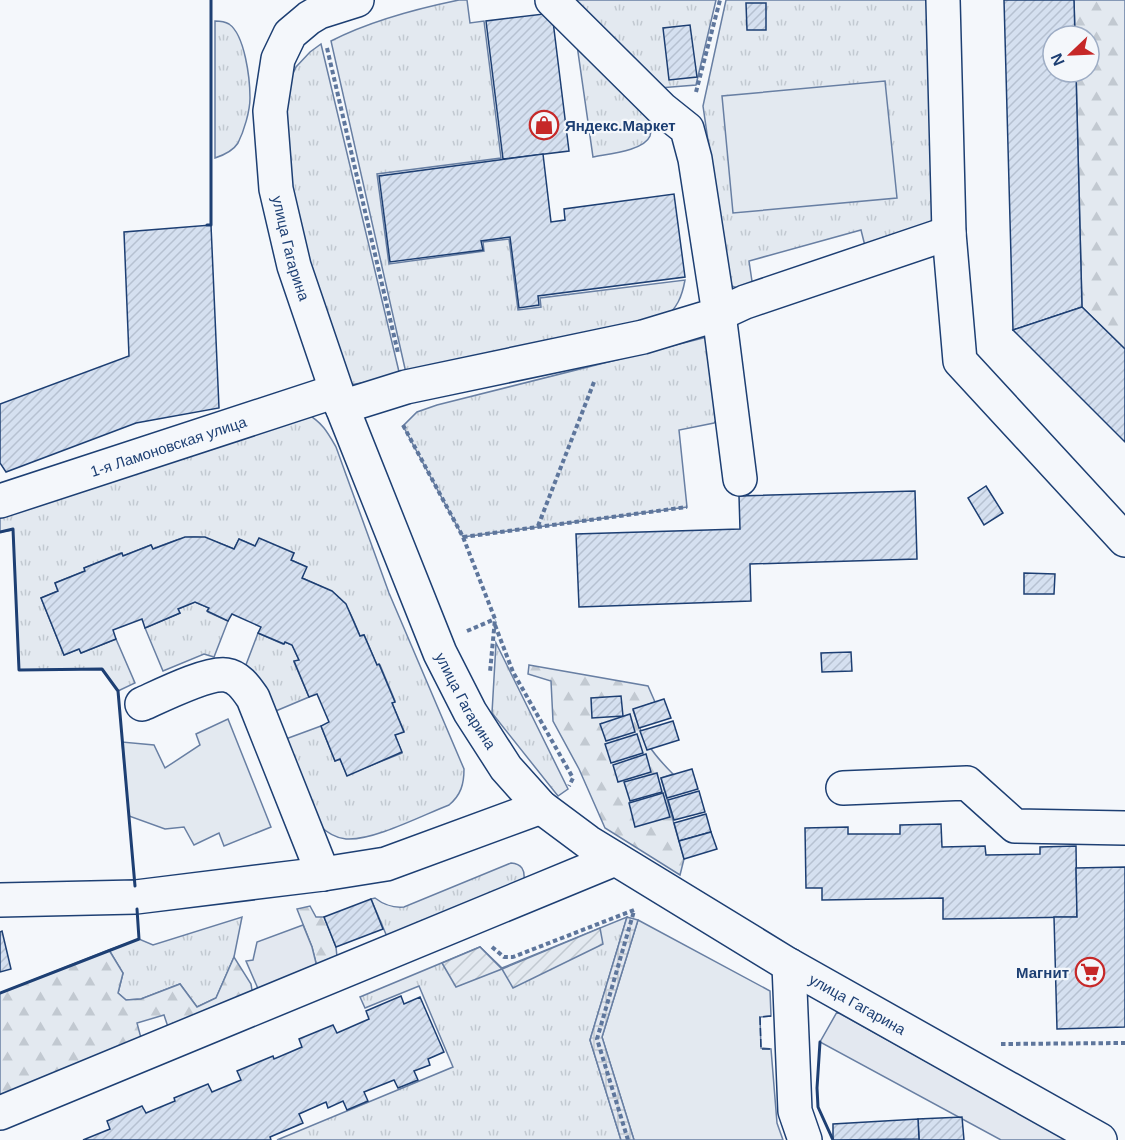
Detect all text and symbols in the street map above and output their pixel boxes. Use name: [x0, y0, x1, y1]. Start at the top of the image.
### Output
north arrow: [1041, 24, 1101, 84]
text: N: [1048, 51, 1068, 68]
shop icon: Яндекс.Маркет: [528, 109, 560, 141]
place label: Яндекс.Маркет: [565, 117, 676, 134]
street label: улица Гагарина: [269, 194, 314, 303]
street label: 1-я Ламоновская улица: [88, 412, 249, 479]
street label: улица Гагарина: [433, 649, 500, 753]
supermarket icon: Магнит: [1074, 956, 1106, 988]
place label: Магнит: [1016, 964, 1069, 981]
street label: улица Гагарина: [807, 970, 909, 1038]

